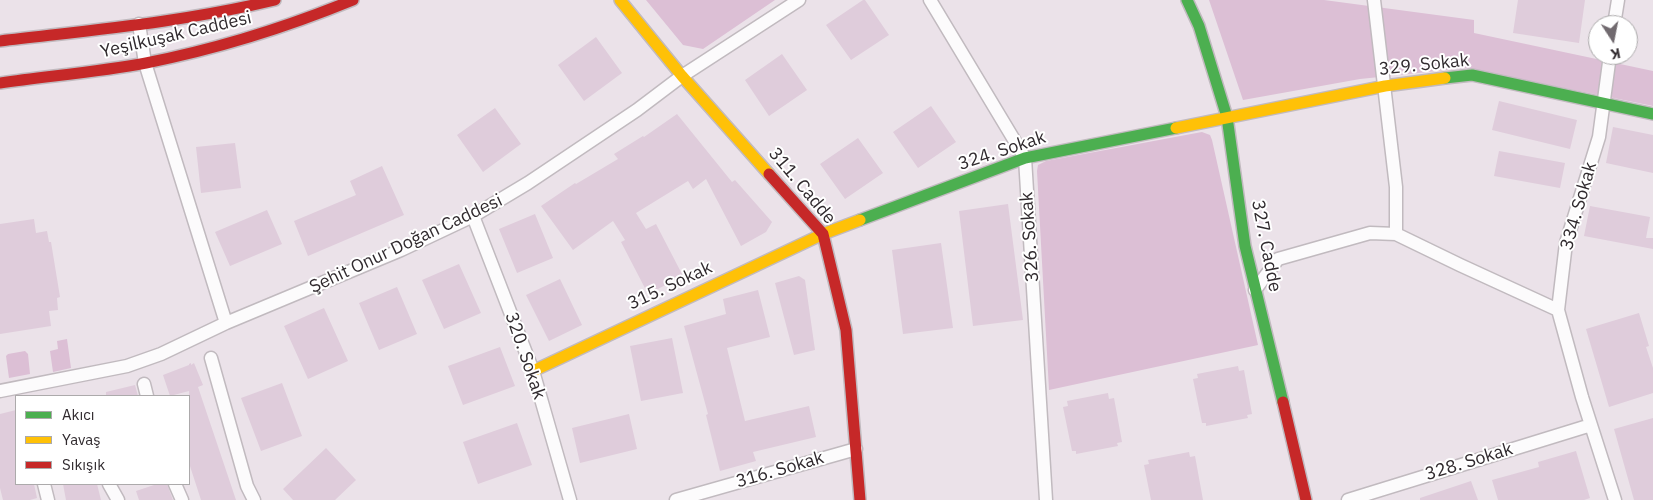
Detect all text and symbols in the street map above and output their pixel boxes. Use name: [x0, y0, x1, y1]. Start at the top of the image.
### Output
street label: Yeşilkuşak Caddesi: [98, 7, 254, 63]
north arrow: [1588, 15, 1638, 65]
text: K: [1609, 44, 1622, 64]
street label: 329. Sokak: [1378, 50, 1470, 80]
street label: 324. Sokak: [956, 127, 1048, 175]
street label: 311. Cadde: [764, 143, 840, 229]
street label: 334. Sokak: [1556, 159, 1602, 253]
street label: Şehit Onur Doğan Caddesi: [306, 190, 506, 298]
street label: 326. Sokak: [1016, 191, 1044, 283]
street label: 327. Cadde: [1247, 198, 1285, 294]
street label: 315. Sokak: [624, 257, 716, 315]
street label: 320. Sokak: [500, 310, 550, 402]
legend: [15, 395, 190, 485]
text: Akıcı: [62, 405, 95, 424]
text: Yavaş: [62, 430, 101, 449]
street label: 328. Sokak: [1423, 438, 1515, 486]
street label: 316. Sokak: [733, 447, 827, 493]
text: Sıkışık: [62, 455, 105, 474]

